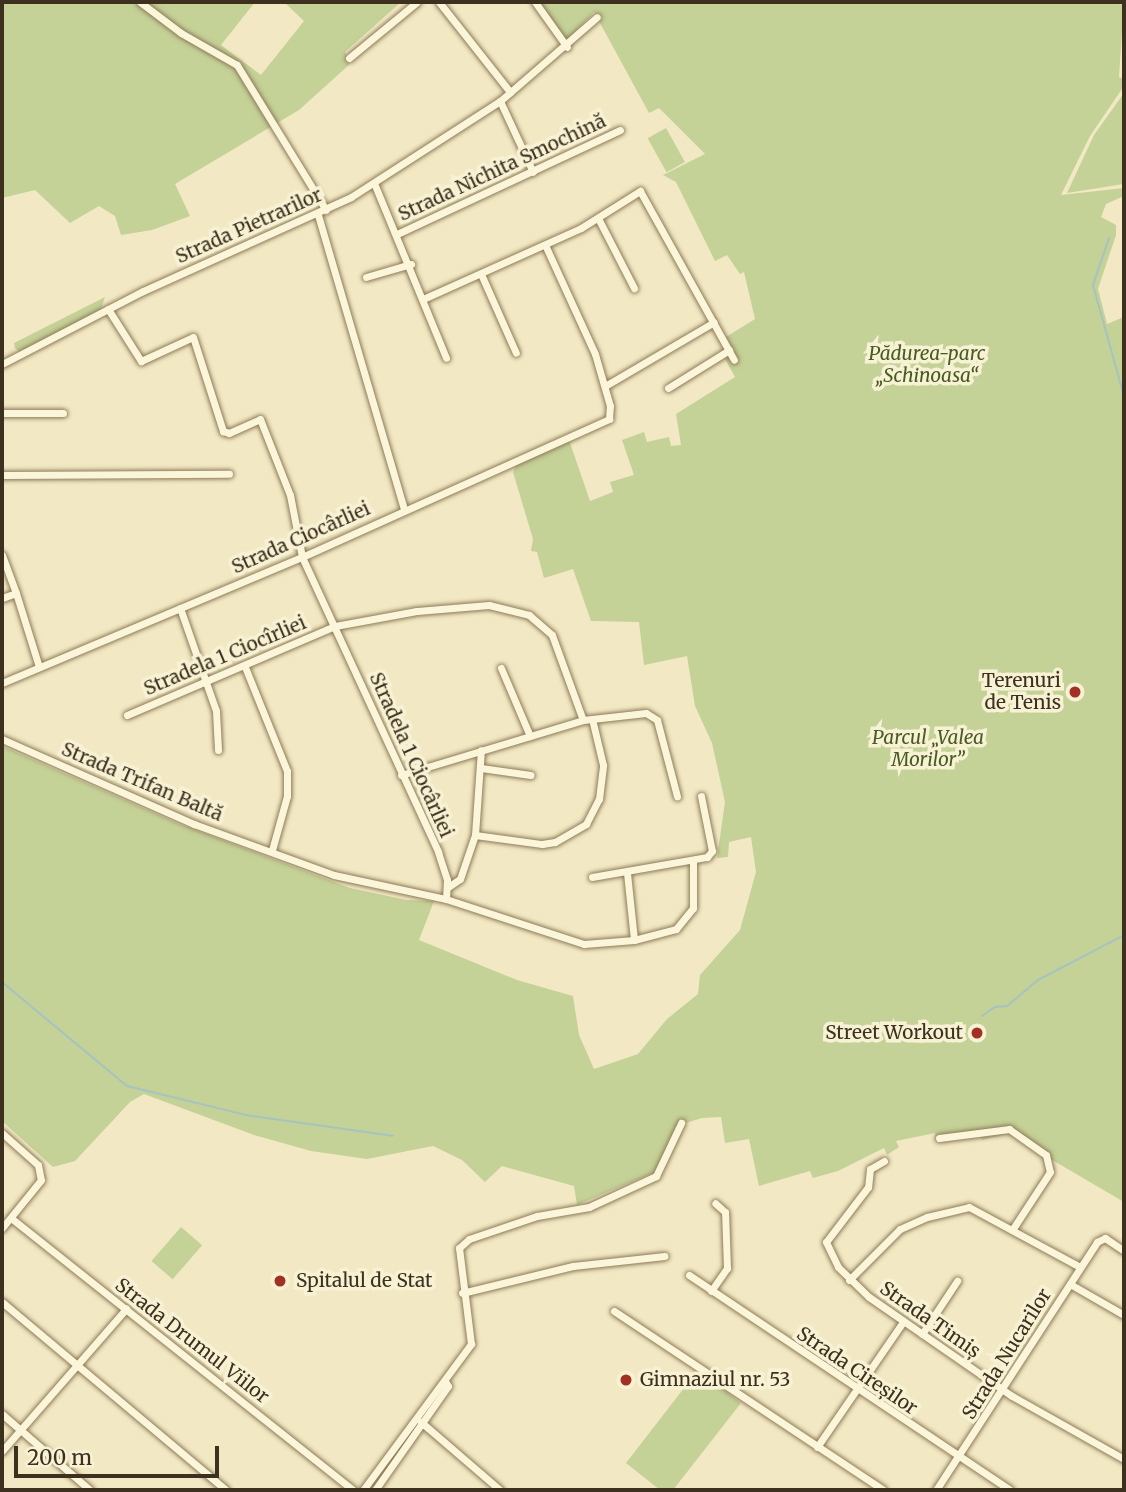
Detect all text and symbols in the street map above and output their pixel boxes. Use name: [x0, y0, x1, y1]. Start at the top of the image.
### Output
street label: Strada Nichita Smochină: [395, 110, 609, 226]
street label: Strada Pietrarilor: [172, 183, 326, 269]
park label: Pădurea-parc „Schinoasa“: [868, 343, 986, 387]
street label: Strada Ciocârliei: [228, 497, 374, 579]
street label: Stradela 1 Ciocîrliei: [140, 612, 310, 700]
street label: Stradela 1 Ciocârliei: [364, 669, 458, 841]
place label: Terenuri de Tenis: [982, 670, 1061, 714]
marker: Terenuri de Tenis: [1067, 684, 1083, 700]
park label: Parcul „Valea Morilor”: [872, 727, 984, 771]
street label: Strada Trifan Baltă: [58, 738, 226, 826]
place label: Street Workout: [825, 1022, 963, 1044]
marker: Street Workout: [969, 1025, 985, 1041]
place label: Spitalul de Stat: [296, 1270, 433, 1292]
marker: Spitalul de Stat: [270, 1271, 290, 1291]
street label: Strada Drumul Viilor: [110, 1274, 274, 1408]
street label: Strada Timiș: [875, 1277, 985, 1363]
street label: Strada Nucarilor: [958, 1285, 1056, 1423]
street label: Strada Cireșilor: [792, 1322, 922, 1420]
place label: Gimnaziul nr. 53: [640, 1369, 790, 1391]
marker: Gimnaziul nr. 53: [618, 1372, 634, 1388]
scale bar: [18, 1432, 222, 1476]
text: 200 m: [27, 1444, 92, 1471]

